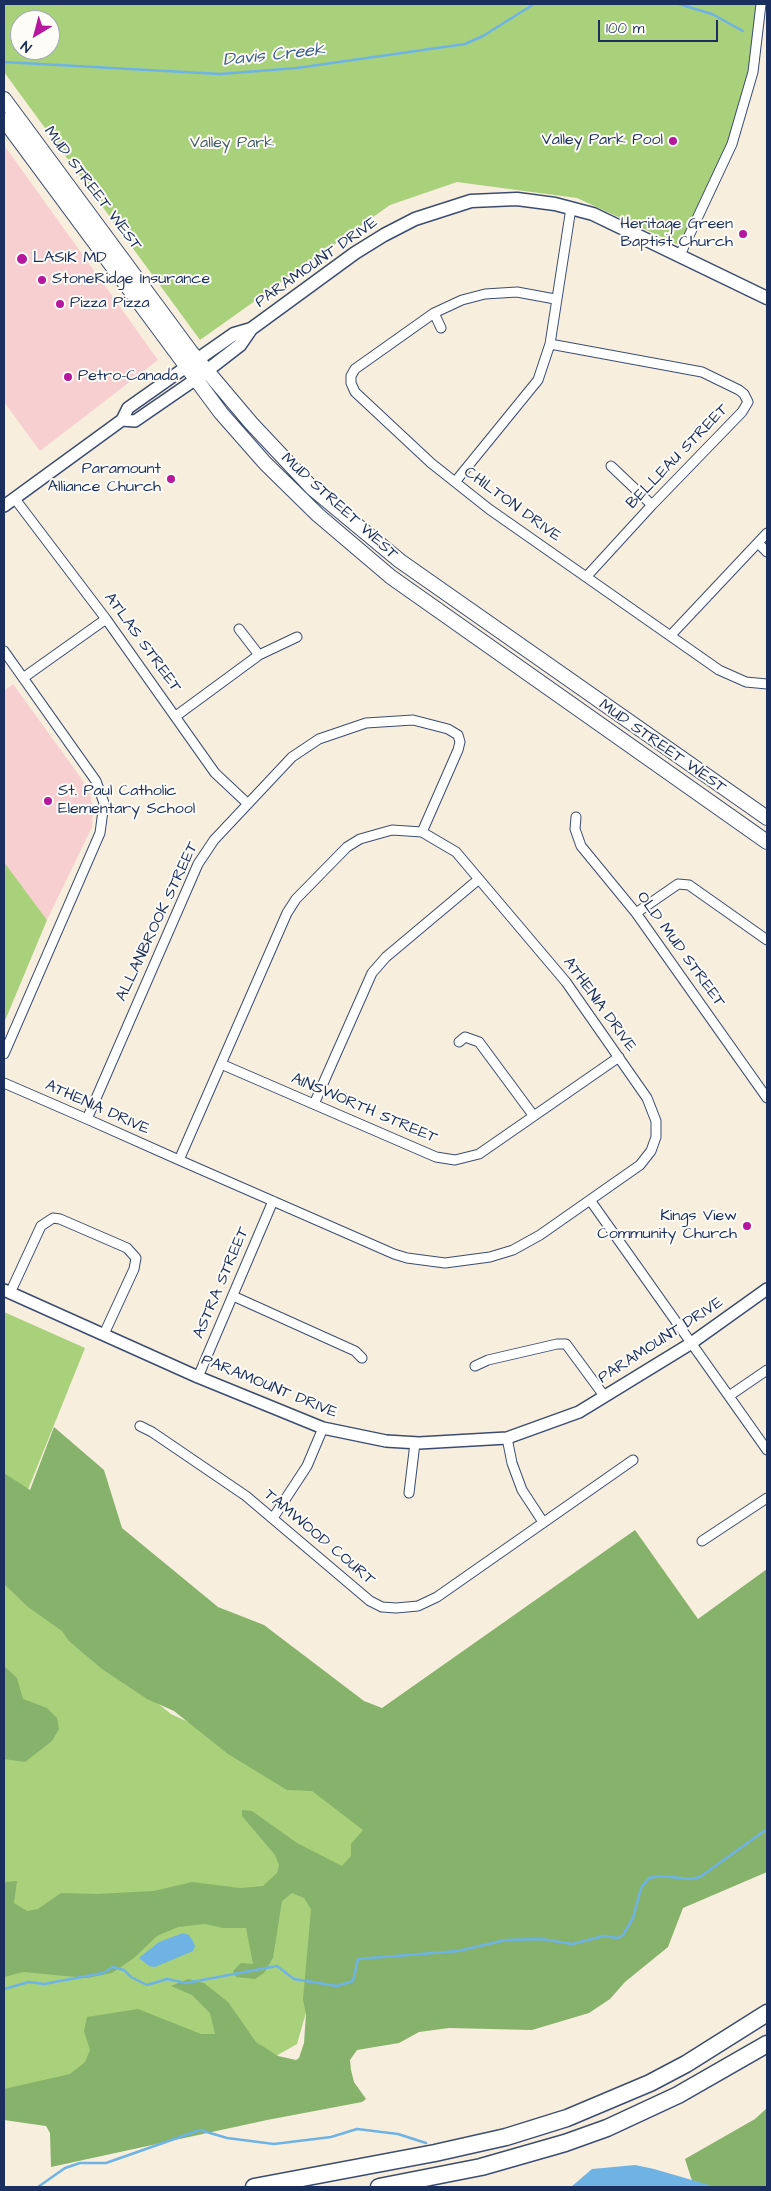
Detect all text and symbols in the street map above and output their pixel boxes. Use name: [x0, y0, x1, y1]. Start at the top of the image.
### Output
north arrow: [10, 10, 60, 60]
scale bar: [601, 10, 721, 42]
text: 100 m: [606, 18, 645, 39]
text: N: [17, 36, 36, 57]
water label: Davis Creek: [222, 40, 326, 72]
street label: MUD STREET WEST: [39, 123, 145, 255]
place label: Valley Park Pool: [542, 131, 663, 151]
park label: Valley Park: [190, 134, 274, 154]
marker: Valley Park Pool: [667, 135, 679, 147]
street label: PARAMOUNT DRIVE: [252, 214, 382, 312]
place label: Heritage Green Baptist Church: [620, 215, 733, 253]
marker: Heritage Green Baptist Church: [737, 228, 749, 240]
place label: LASIK MD: [33, 249, 107, 269]
marker: LASIK MD: [15, 252, 29, 266]
place label: StoneRidge Insurance: [52, 270, 210, 290]
marker: StoneRidge Insurance: [36, 274, 48, 286]
place label: Pizza Pizza: [70, 294, 150, 314]
marker: Pizza Pizza: [54, 298, 66, 310]
place label: Petro-Canada: [78, 367, 178, 387]
marker: Petro-Canada: [62, 371, 74, 383]
street label: BELLEAU STREET: [623, 400, 733, 514]
street label: MUD STREET WEST: [277, 449, 401, 565]
place label: Paramount Alliance Church: [48, 460, 161, 498]
street label: CHILTON DRIVE: [460, 463, 564, 547]
marker: Paramount Alliance Church: [165, 473, 177, 485]
street label: ATLAS STREET: [99, 589, 185, 697]
street label: MUD STREET WEST: [595, 696, 729, 798]
place label: St. Paul Catholic Elementary School: [58, 782, 195, 820]
marker: St. Paul Catholic Elementary School: [42, 795, 54, 807]
street label: ALLANBROOK STREET: [113, 839, 203, 1005]
street label: OLD MUD STREET: [632, 888, 728, 1012]
street label: ATHENIA DRIVE: [558, 954, 640, 1056]
street label: AINSWORTH STREET: [288, 1070, 440, 1148]
street label: ATHENIA DRIVE: [42, 1076, 152, 1140]
place label: Kings View Community Church: [597, 1207, 737, 1245]
marker: Kings View Community Church: [741, 1220, 753, 1232]
street label: ASTRA STREET: [190, 1224, 254, 1342]
street label: PARAMOUNT DRIVE: [595, 1293, 727, 1389]
street label: PARAMOUNT DRIVE: [198, 1351, 340, 1423]
street label: TAMWOOD COURT: [260, 1486, 378, 1590]

